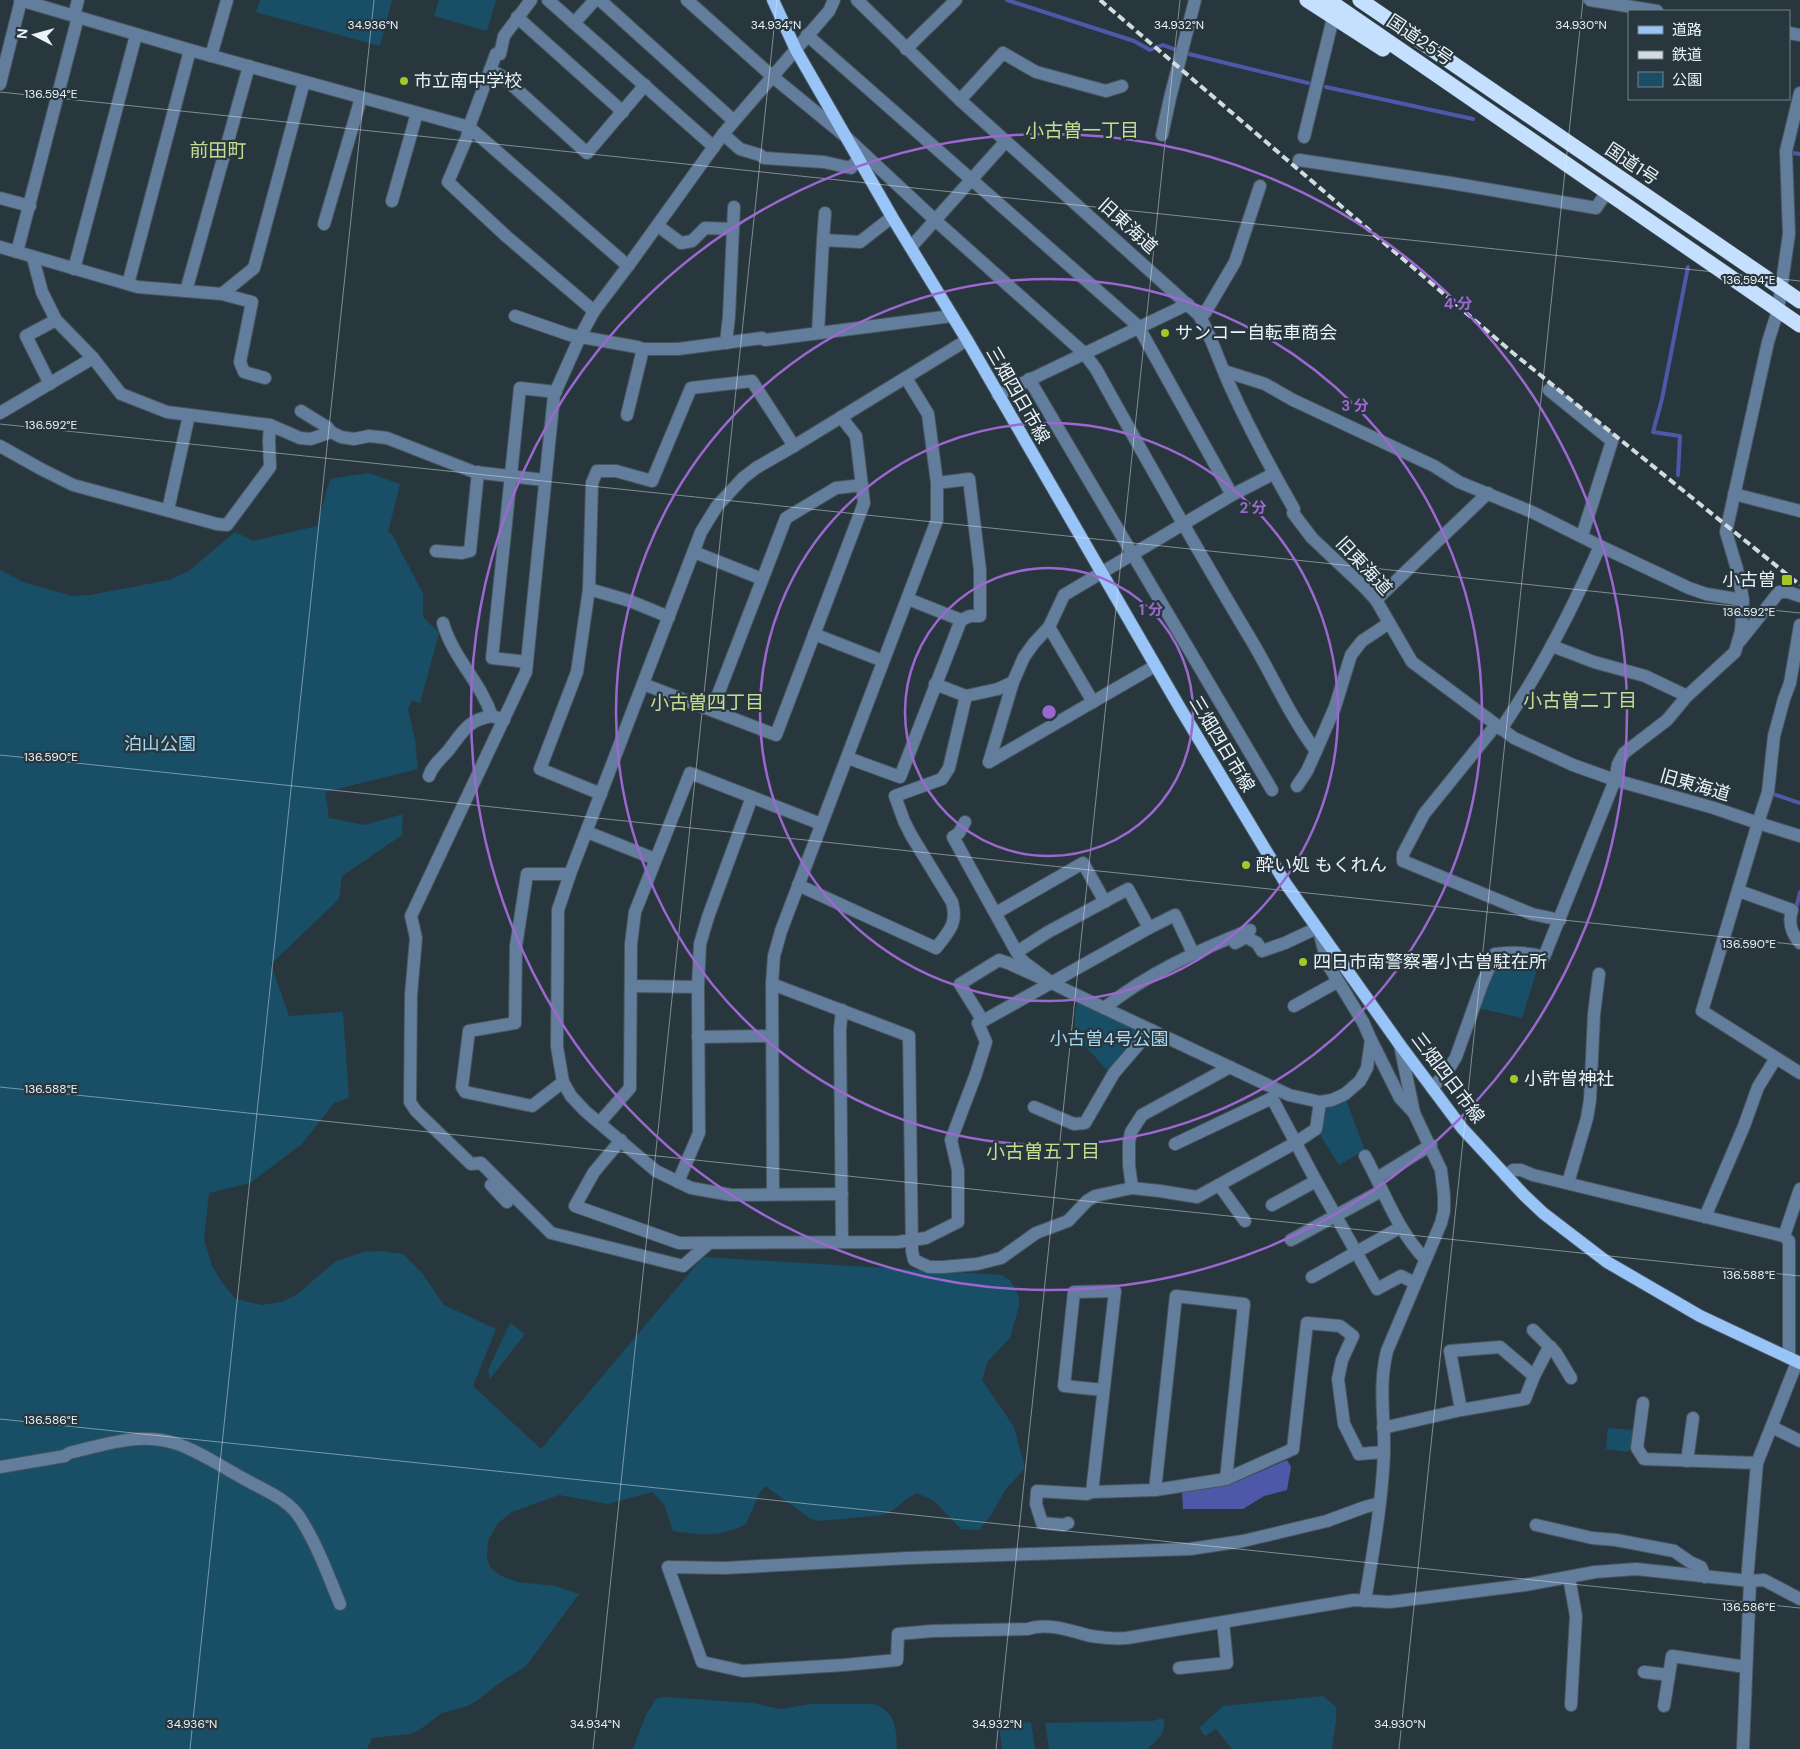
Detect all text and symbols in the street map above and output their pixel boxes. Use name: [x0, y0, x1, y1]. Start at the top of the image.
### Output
street label: 国道25号: [1382, 9, 1458, 71]
north arrow: [10, 10, 60, 60]
legend: [1628, 10, 1790, 100]
text: 34.936°N: [348, 17, 398, 33]
text: 34.934°N: [751, 17, 801, 33]
text: 34.932°N: [1154, 17, 1204, 33]
text: 34.930°N: [1555, 17, 1607, 33]
text: 道路: [1672, 20, 1702, 40]
text: N: [13, 28, 32, 40]
text: 鉄道: [1672, 45, 1702, 65]
place label: 市立南中学校: [414, 69, 522, 93]
text: 公園: [1672, 70, 1702, 90]
marker: 市立南中学校: [398, 75, 410, 87]
text: 136.594°E: [25, 86, 78, 102]
district label: 小古曽一丁目: [1025, 118, 1139, 143]
street label: 国道1号: [1601, 137, 1663, 191]
district label: 前田町: [189, 138, 247, 163]
street label: 旧東海道: [1093, 193, 1163, 259]
text: 136.594°E: [1723, 272, 1776, 288]
text: 4 分: [1444, 294, 1472, 314]
place label: サンコー自転車商会: [1175, 321, 1337, 345]
marker: サンコー自転車商会: [1159, 327, 1171, 339]
street label: 三畑四日市線: [981, 342, 1055, 448]
text: 3 分: [1341, 396, 1369, 416]
text: 136.592°E: [25, 417, 77, 433]
text: 2 分: [1239, 498, 1267, 518]
street label: 旧東海道: [1331, 531, 1397, 601]
place label: 小古曽: [1722, 568, 1776, 592]
marker: 小古曽: [1780, 573, 1794, 587]
text: 1 分: [1139, 600, 1163, 620]
text: 136.592°E: [1723, 604, 1775, 620]
district label: 小古曽二丁目: [1523, 688, 1637, 713]
district label: 小古曽四丁目: [650, 690, 764, 715]
street label: 三畑四日市線: [1184, 692, 1260, 796]
centre of rings: [1040, 703, 1058, 721]
park label: 泊山公園: [124, 732, 196, 756]
text: 136.590°E: [24, 749, 78, 765]
street label: 旧東海道: [1657, 764, 1733, 806]
place label: 酔い処 もくれん: [1256, 853, 1387, 877]
marker: 酔い処 もくれん: [1240, 859, 1252, 871]
text: 136.590°E: [1722, 936, 1776, 952]
place label: 四日市南警察署小古曽駐在所: [1313, 950, 1547, 974]
marker: 四日市南警察署小古曽駐在所: [1297, 956, 1309, 968]
park label: 小古曽4号公園: [1050, 1027, 1168, 1051]
street label: 三畑四日市線: [1406, 1028, 1490, 1128]
place label: 小許曽神社: [1524, 1067, 1614, 1091]
marker: 小許曽神社: [1508, 1073, 1520, 1085]
text: 136.588°E: [24, 1081, 78, 1097]
district label: 小古曽五丁目: [986, 1139, 1100, 1164]
text: 136.588°E: [1722, 1267, 1776, 1283]
text: 136.586°E: [24, 1412, 78, 1428]
text: 136.586°E: [1722, 1599, 1776, 1615]
text: 34.936°N: [167, 1716, 217, 1732]
text: 34.934°N: [570, 1716, 620, 1732]
text: 34.932°N: [972, 1716, 1022, 1732]
text: 34.930°N: [1374, 1716, 1426, 1732]

